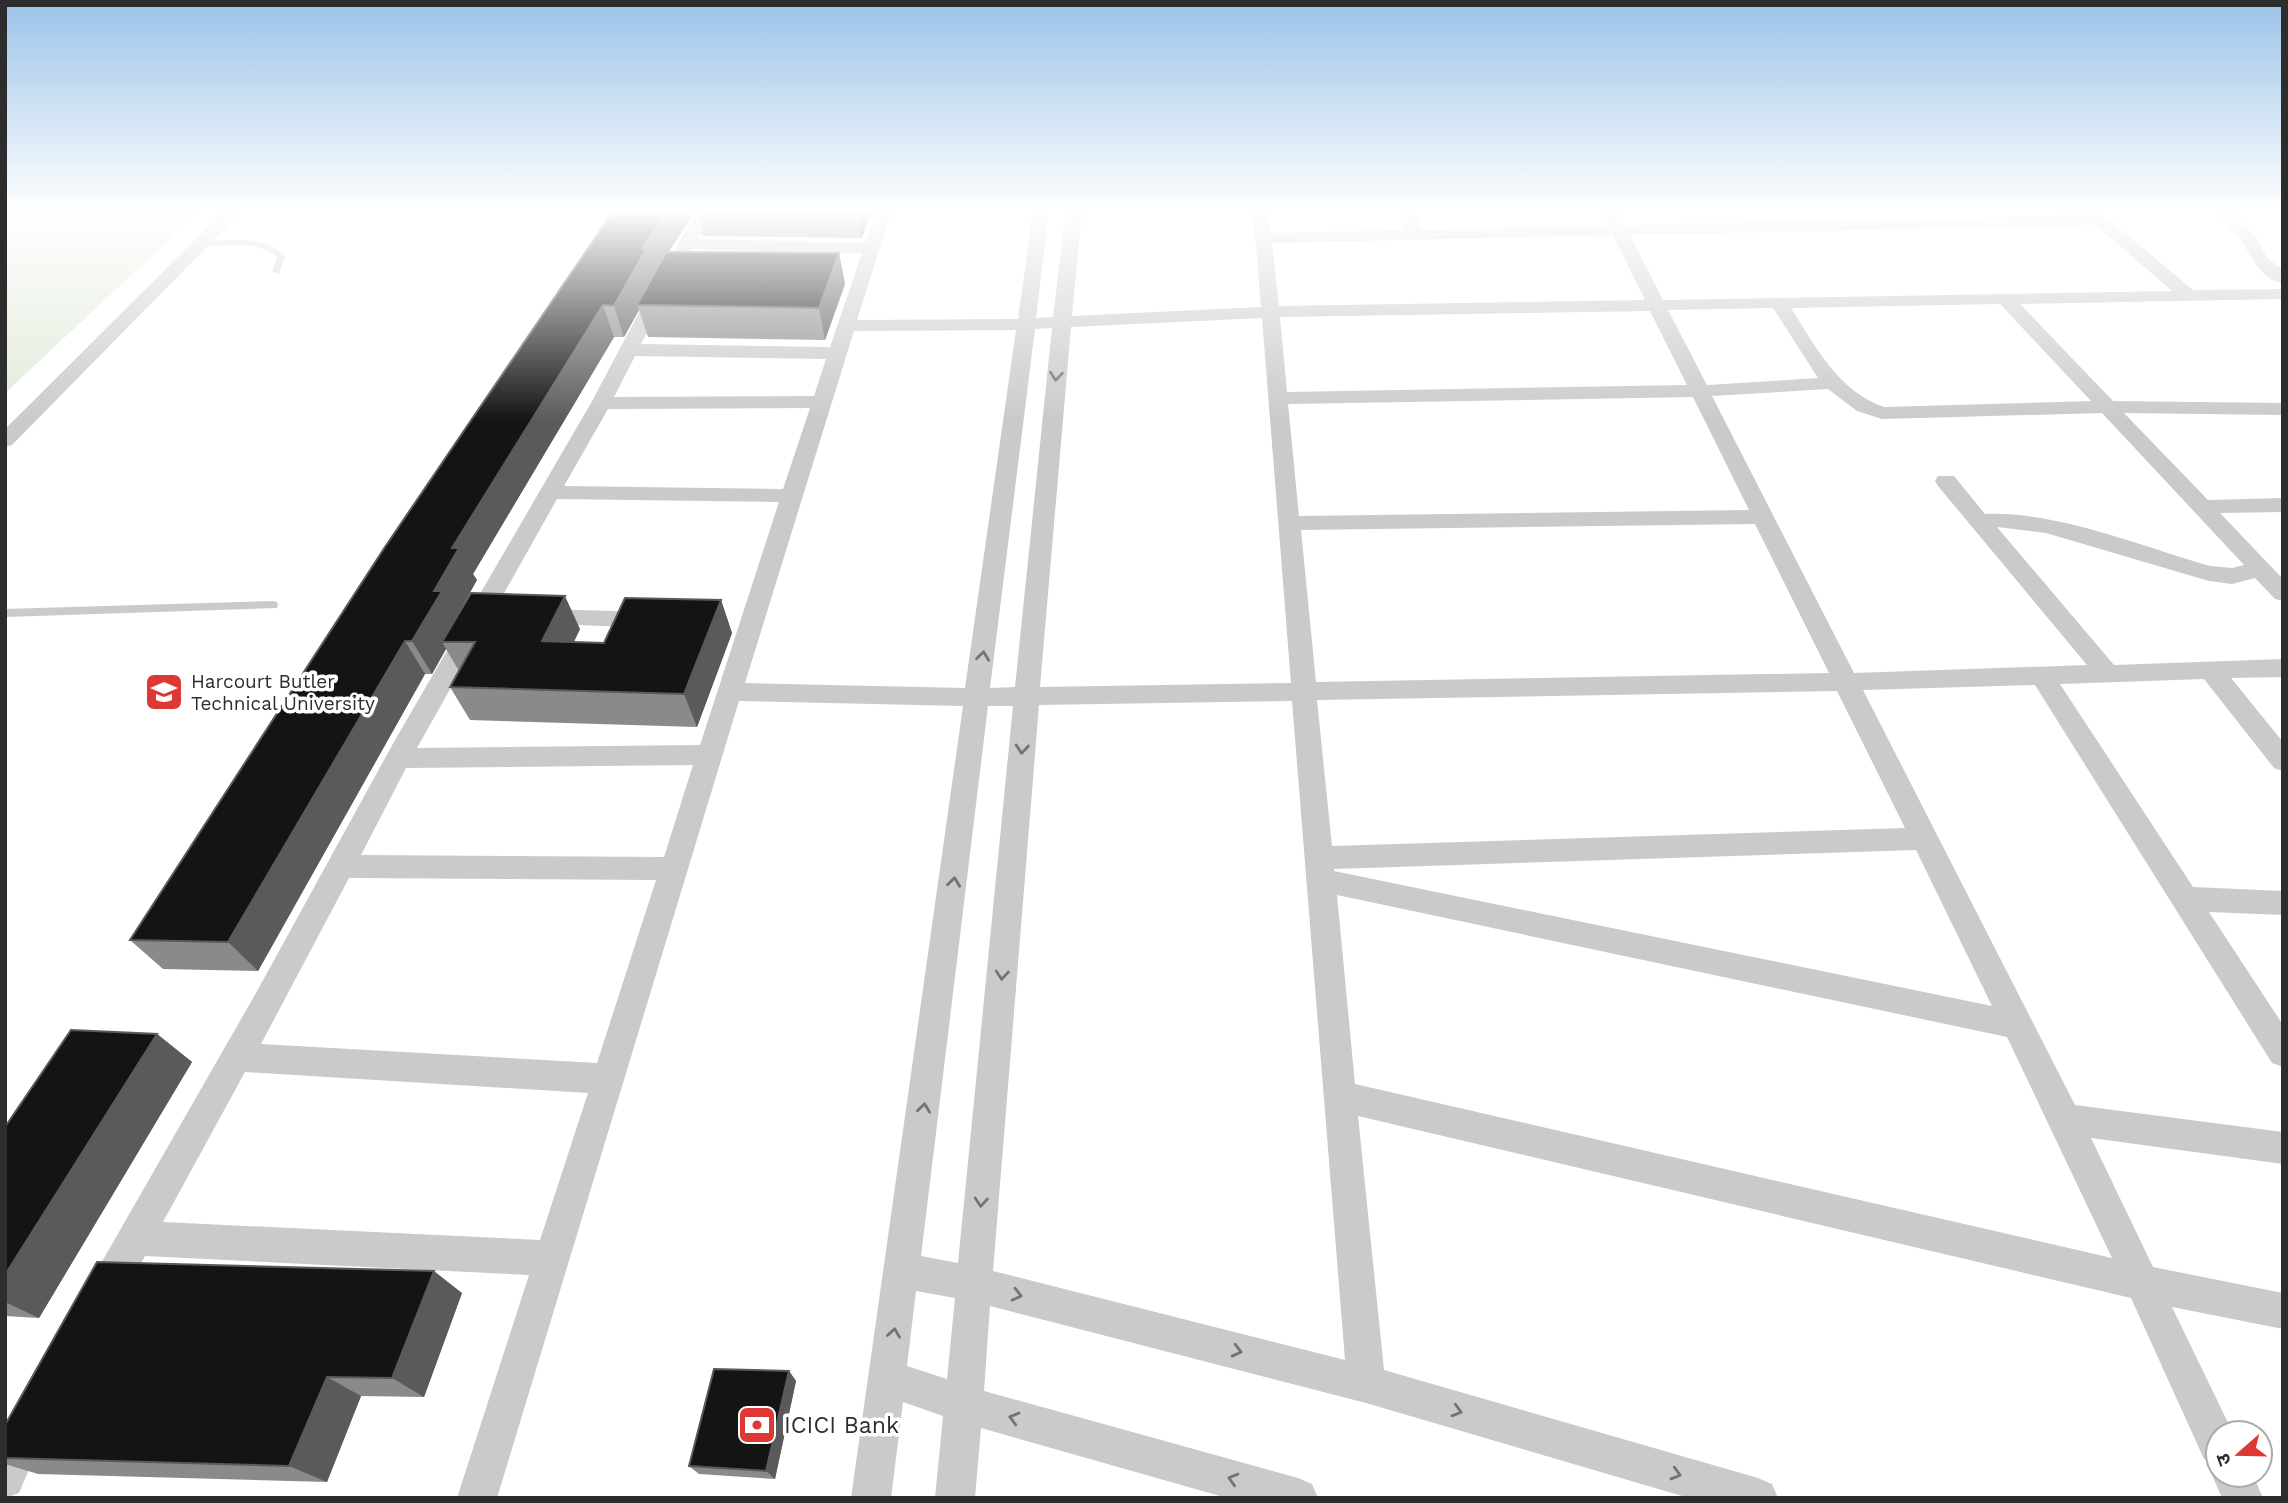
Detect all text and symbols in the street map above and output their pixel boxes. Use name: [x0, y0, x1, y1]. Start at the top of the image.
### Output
one-way arrow: [1049, 370, 1064, 382]
one-way arrow: [976, 651, 991, 662]
place label: Harcourt Butler Technical University: [191, 670, 375, 715]
school or university icon: Harcourt Butler Technical University: [143, 671, 185, 713]
one-way arrow: [1015, 744, 1030, 755]
one-way arrow: [946, 876, 961, 888]
one-way arrow: [995, 970, 1010, 981]
one-way arrow: [917, 1102, 932, 1113]
one-way arrow: [974, 1197, 989, 1208]
one-way arrow: [1011, 1287, 1023, 1301]
one-way arrow: [886, 1327, 901, 1339]
one-way arrow: [1231, 1343, 1243, 1357]
one-way arrow: [1451, 1402, 1463, 1417]
bank icon: ICICI Bank: [736, 1404, 778, 1446]
place label: ICICI Bank: [784, 1412, 899, 1439]
one-way arrow: [1008, 1412, 1020, 1426]
north arrow: [2204, 1419, 2274, 1489]
text: उ: [2210, 1450, 2236, 1469]
one-way arrow: [1669, 1465, 1681, 1480]
one-way arrow: [1227, 1473, 1239, 1487]

